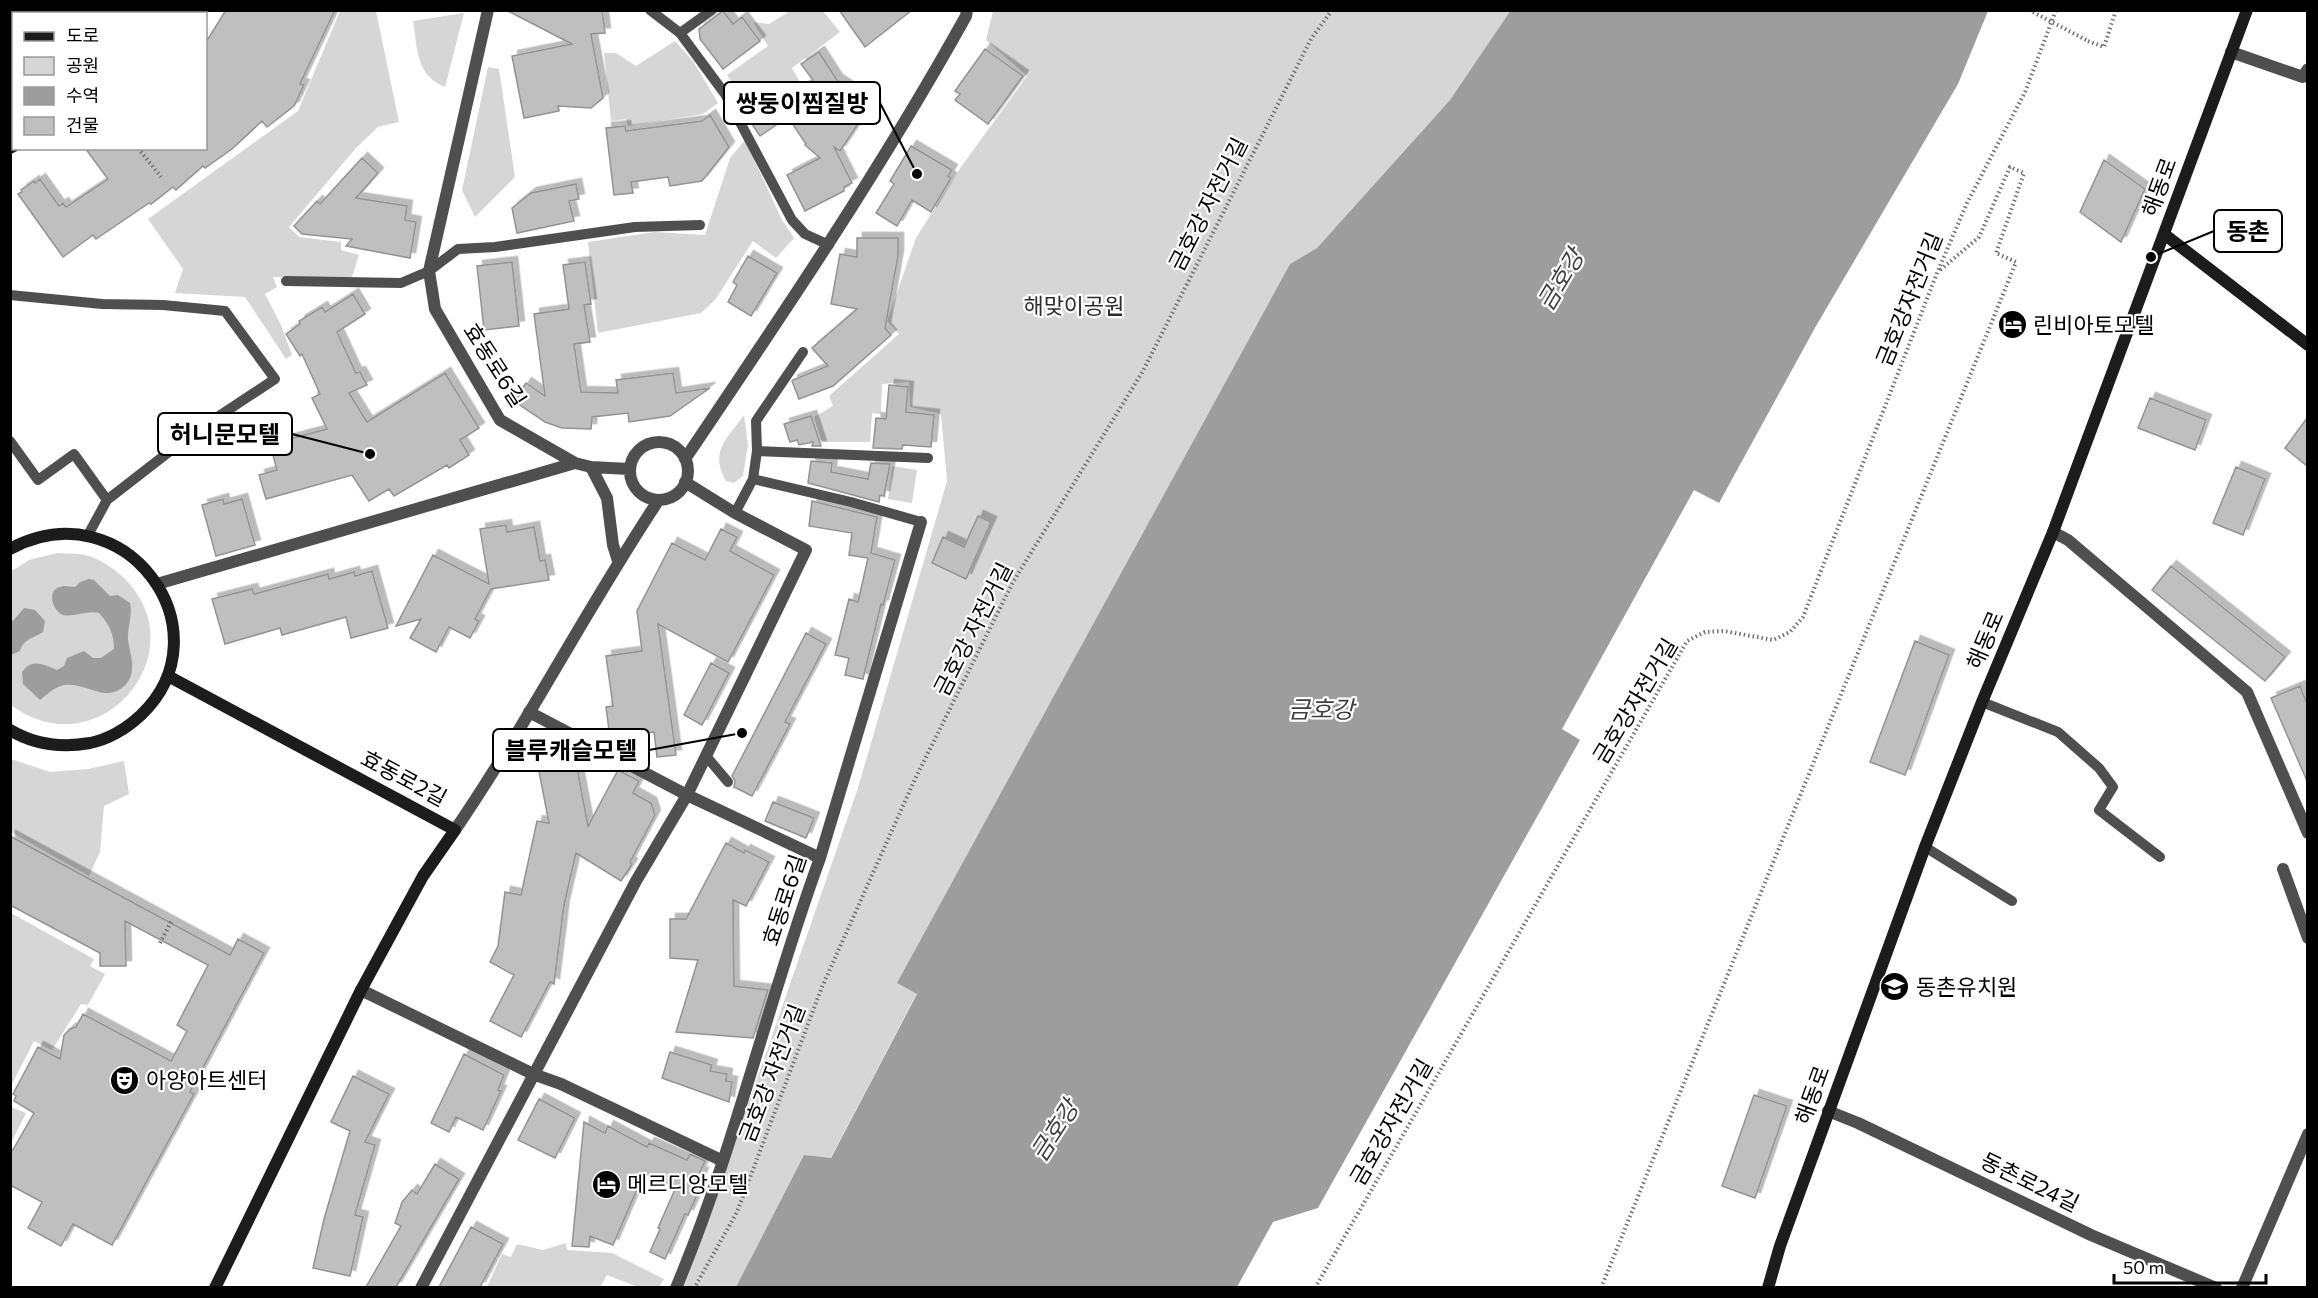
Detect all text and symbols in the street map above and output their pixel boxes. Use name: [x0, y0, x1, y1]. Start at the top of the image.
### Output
legend: [12, 12, 207, 150]
text: 도로: [66, 24, 99, 46]
text: 공원: [66, 54, 99, 76]
callout: 쌍둥이찜질방: [724, 82, 880, 124]
text: 수역: [66, 84, 99, 106]
text: 쌍둥이찜질방: [736, 88, 868, 117]
text: 건물: [66, 114, 99, 136]
street label: 금호강 자전거길: [1162, 133, 1253, 275]
street label: 해동로: [2135, 154, 2182, 220]
callout: 동촌: [2214, 210, 2282, 252]
text: 동촌: [2226, 216, 2270, 245]
street label: 금호강자전거길: [1869, 228, 1948, 370]
water label: 금호강: [1530, 241, 1591, 315]
park label: 해맞이공원: [1023, 292, 1125, 319]
hotel icon: 린비아토모텔: [1996, 309, 2028, 341]
place label: 린비아토모텔: [2033, 311, 2154, 338]
street label: 효동로6길: [458, 318, 532, 412]
callout: 허니문모텔: [158, 413, 292, 455]
text: 허니문모텔: [170, 419, 280, 448]
street label: 금호강 자전거길: [927, 558, 1018, 700]
street label: 해동로: [1960, 607, 2009, 673]
street label: 금호강자전거길: [1587, 633, 1683, 768]
water label: 금호강: [1288, 694, 1357, 723]
callout: 블루캐슬모텔: [493, 729, 649, 771]
text: 블루캐슬모텔: [505, 735, 637, 764]
street label: 효동로2길: [357, 744, 452, 811]
street label: 효동로6길: [756, 851, 811, 949]
school or university icon: 동촌유치원: [1879, 971, 1911, 1003]
place label: 동촌유치원: [1916, 973, 2017, 1000]
street label: 금호강 자전거길: [733, 1000, 810, 1146]
street label: 금호강자전거길: [1343, 1054, 1438, 1190]
street label: 해동로: [1788, 1062, 1835, 1128]
theatre icon: 아양아트센터: [109, 1064, 141, 1096]
place label: 아양아트센터: [146, 1066, 267, 1093]
water label: 금호강: [1024, 1092, 1086, 1166]
street label: 동촌로24길: [1977, 1146, 2084, 1217]
hotel icon: 메르디앙모텔: [590, 1168, 622, 1200]
place label: 메르디앙모텔: [627, 1170, 748, 1197]
scale bar: [2114, 1247, 2266, 1285]
text: 50 m: [2123, 1256, 2164, 1278]

